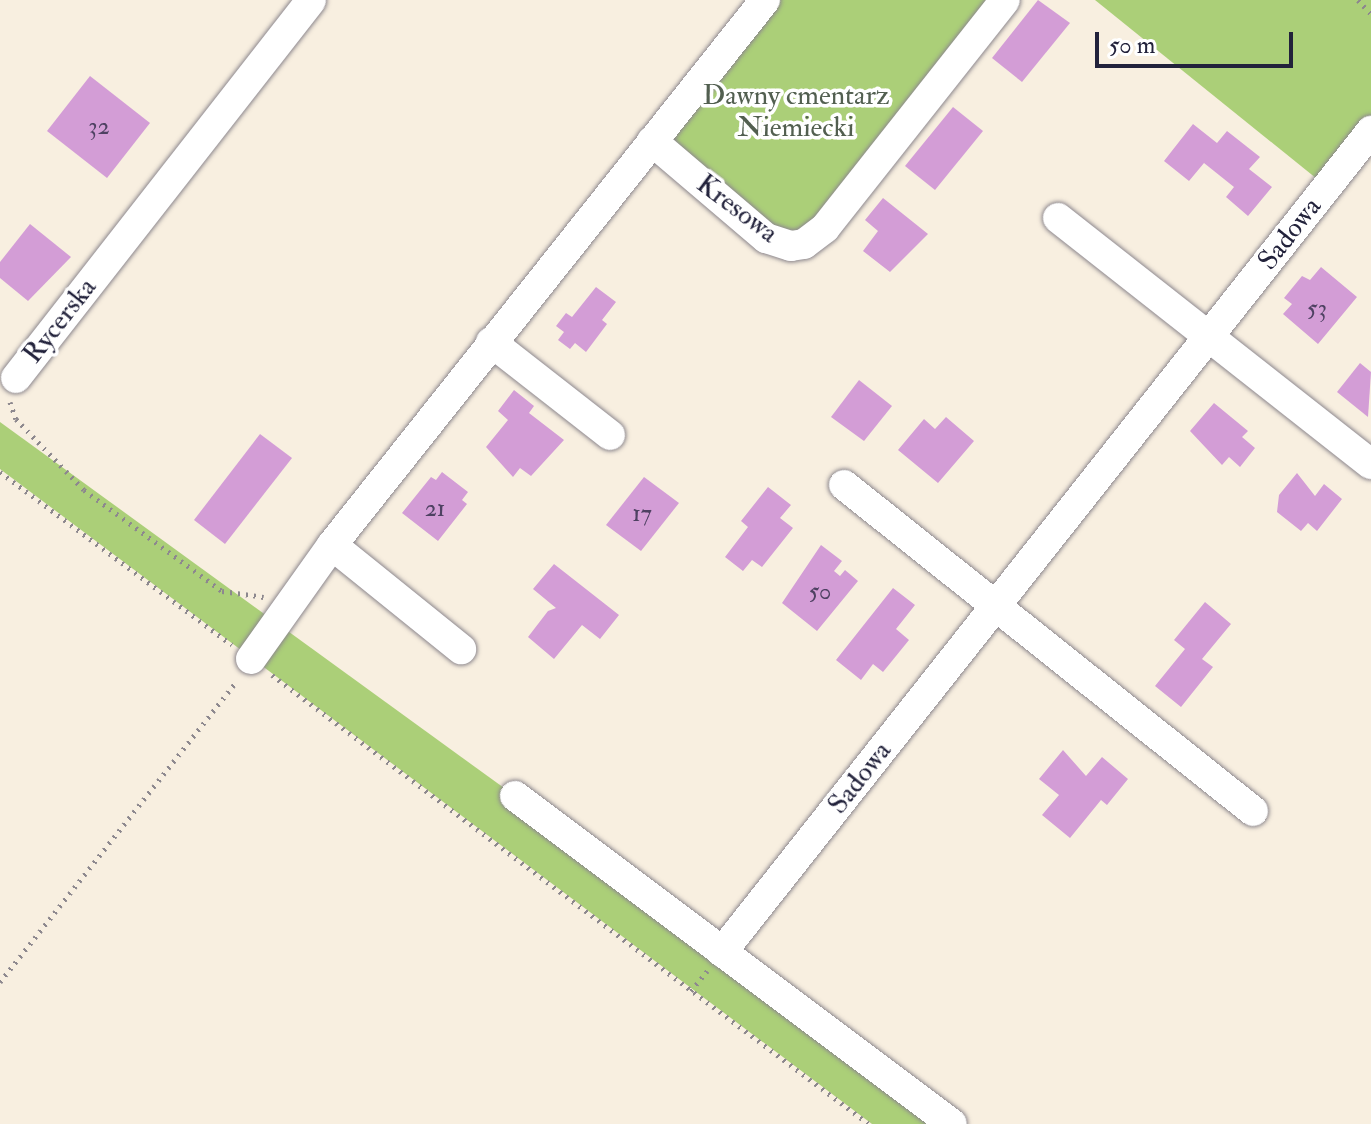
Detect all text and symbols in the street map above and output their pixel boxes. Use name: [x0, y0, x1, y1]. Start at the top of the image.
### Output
scale bar: [1099, 16, 1297, 66]
text: 50 m: [1109, 30, 1155, 61]
park label: Dawny cmentarz Niemiecki: [702, 79, 890, 145]
house number: 32: [88, 113, 110, 141]
street label: Kresowa: [690, 168, 784, 250]
street label: Sadowa: [1251, 191, 1329, 277]
street label: Rycerska: [16, 272, 104, 370]
house number: 53: [1307, 295, 1327, 323]
house number: 21: [425, 495, 445, 523]
house number: 17: [632, 500, 652, 528]
house number: 50: [809, 578, 831, 606]
street label: Sadowa: [821, 735, 899, 821]

